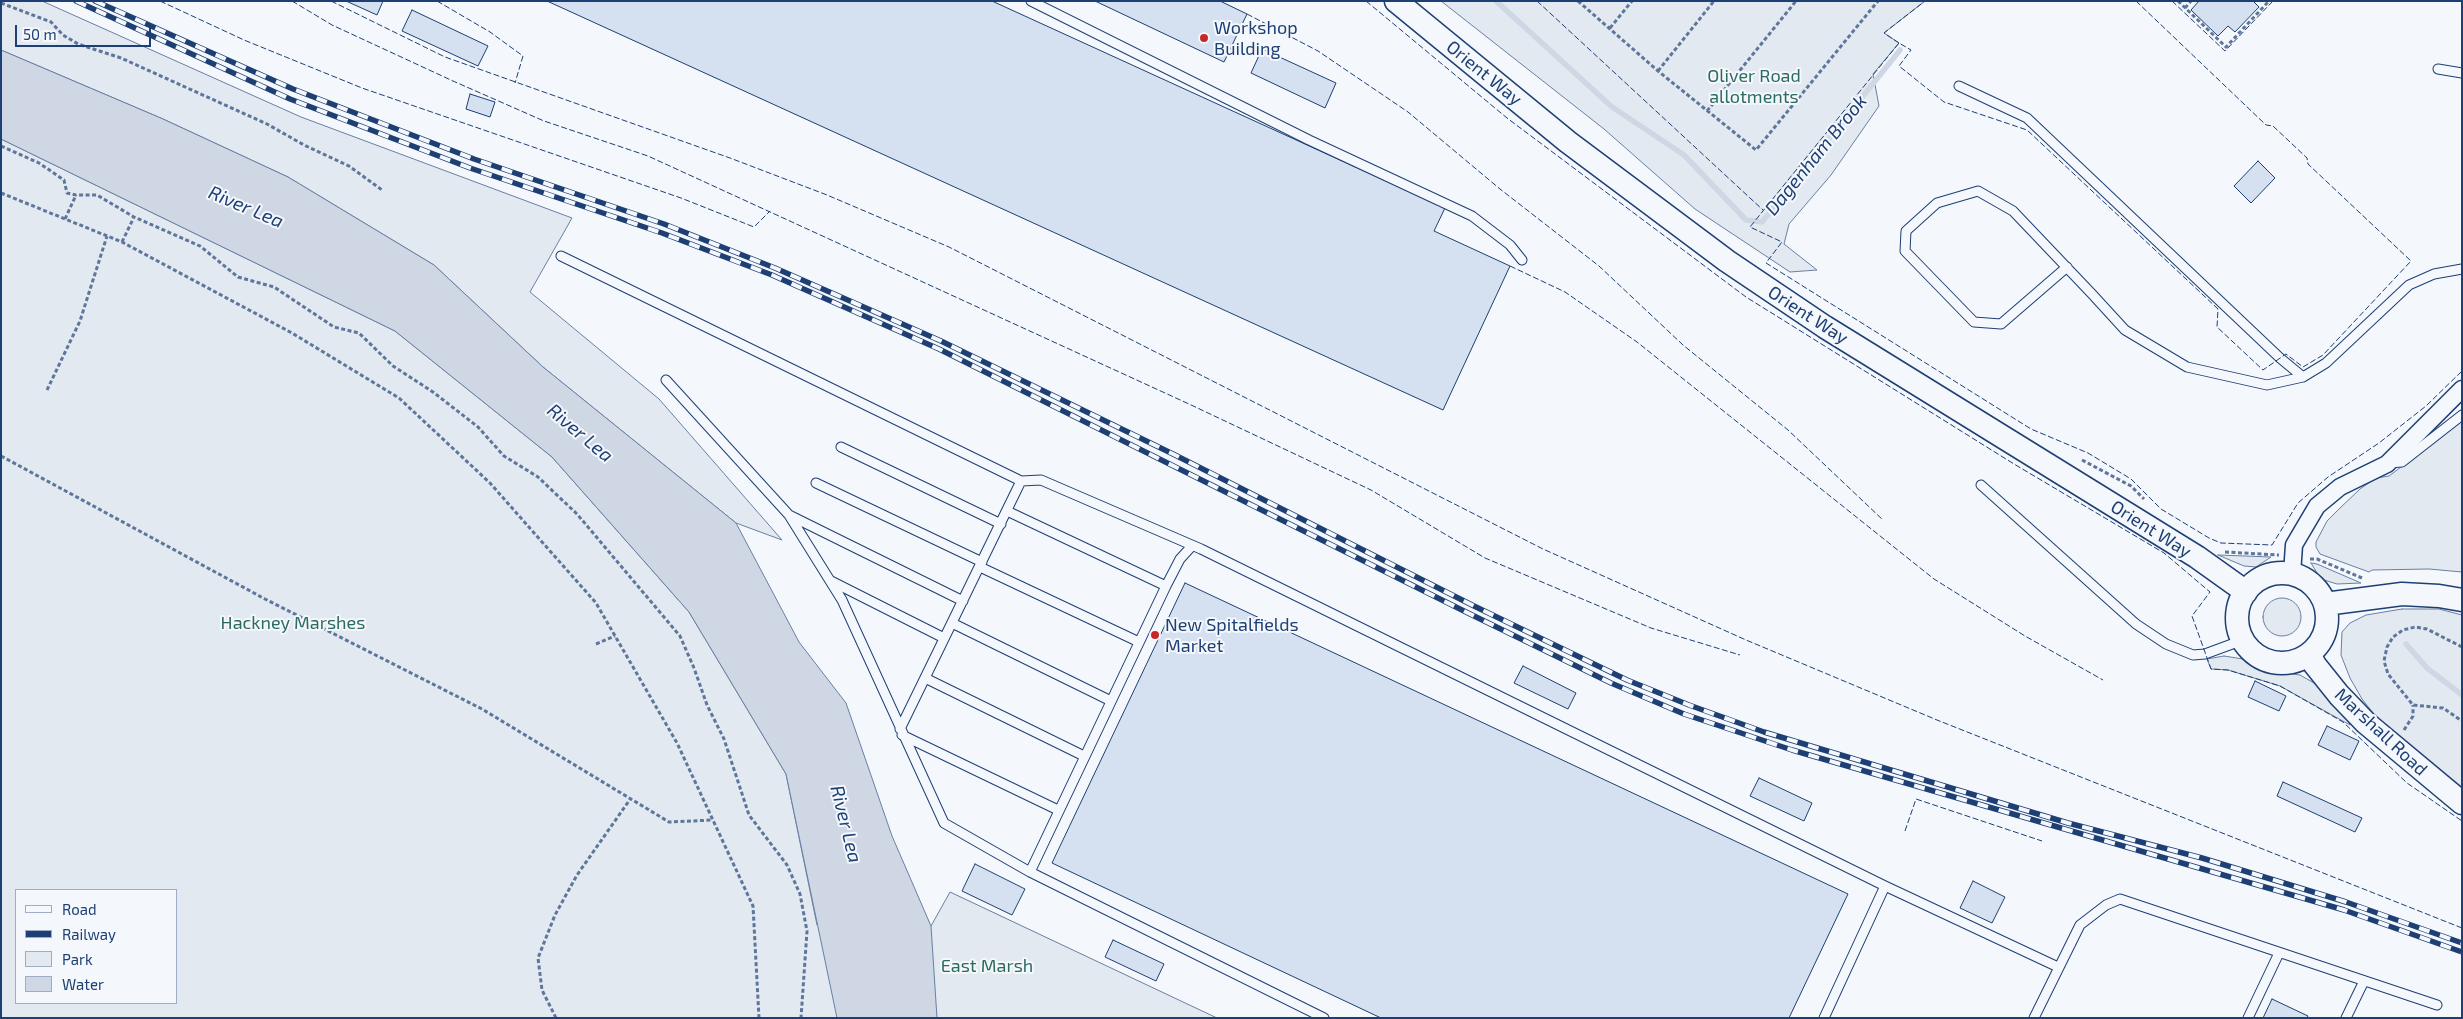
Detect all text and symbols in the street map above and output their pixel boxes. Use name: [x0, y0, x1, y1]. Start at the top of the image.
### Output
scale bar: [18, 15, 154, 47]
place label: Workshop Building: [1214, 17, 1298, 59]
text: 50 m: [23, 25, 57, 43]
marker: Workshop Building: [1198, 32, 1210, 44]
street label: Orient Way: [1442, 36, 1526, 110]
park label: Oliver Road allotments: [1707, 65, 1801, 108]
water label: Dagenham Brook: [1760, 90, 1872, 220]
water label: River Lea: [205, 181, 287, 233]
street label: Orient Way: [1764, 281, 1852, 349]
water label: River Lea: [542, 399, 618, 467]
street label: Orient Way: [2107, 496, 2195, 562]
park label: Hackney Marshes: [221, 612, 365, 634]
place label: New Spitalfields Market: [1165, 614, 1299, 656]
marker: New Spitalfields Market: [1149, 629, 1161, 641]
street label: Marshall Road: [2330, 684, 2432, 780]
water label: River Lea: [825, 783, 867, 865]
legend: [15, 889, 178, 1004]
text: Road: [62, 900, 97, 918]
text: Railway: [62, 925, 116, 943]
text: Park: [62, 950, 93, 968]
park label: East Marsh: [941, 955, 1033, 977]
text: Water: [62, 975, 104, 993]

